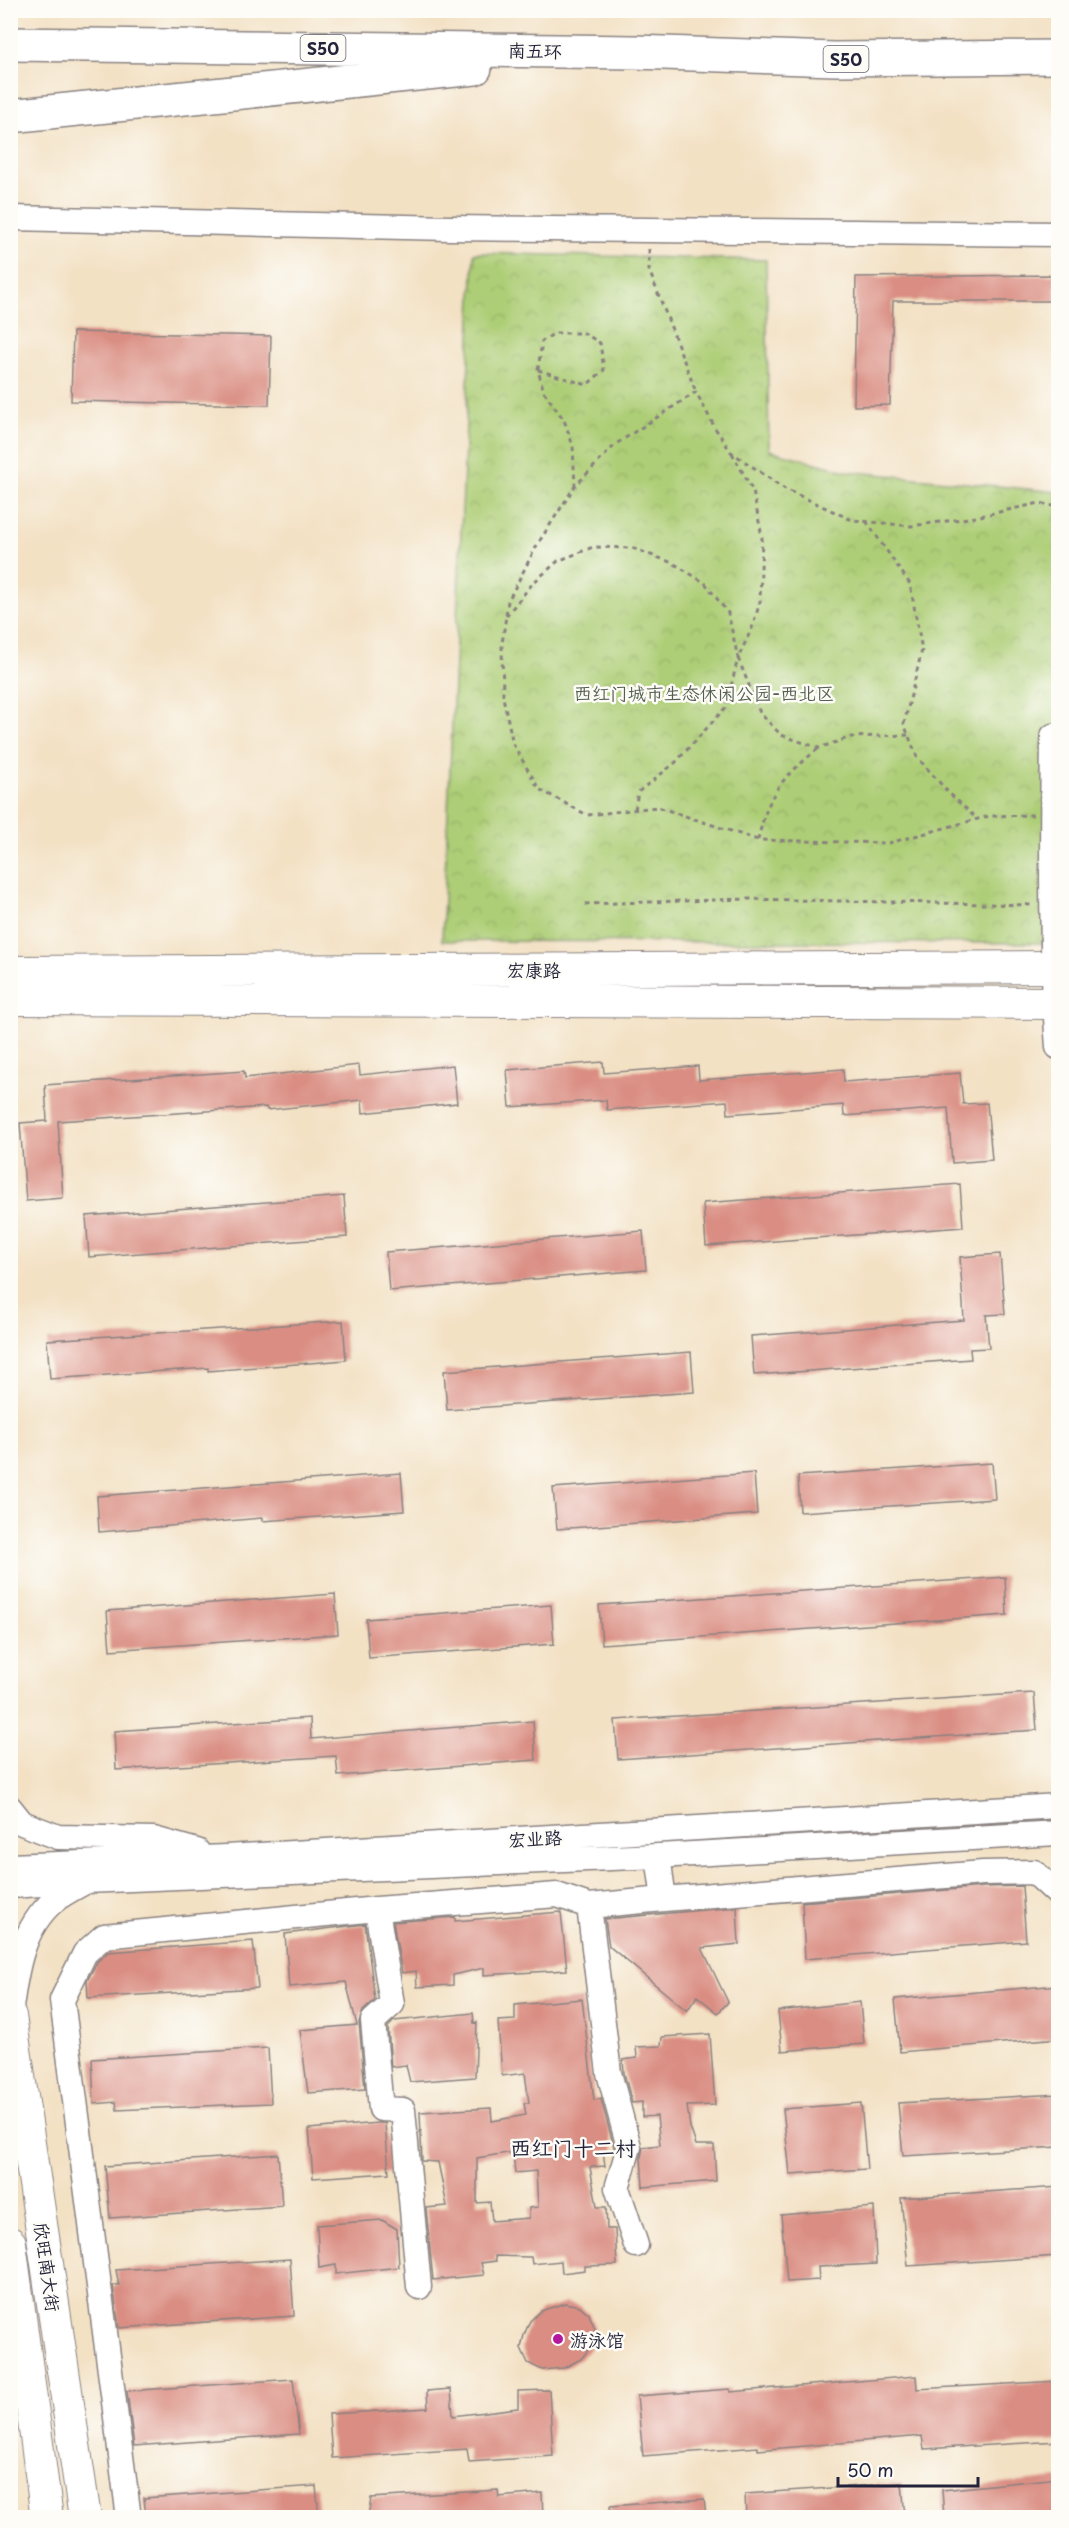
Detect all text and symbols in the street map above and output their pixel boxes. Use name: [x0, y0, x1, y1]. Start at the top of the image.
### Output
road number: S50: [300, 35, 346, 61]
street label: 南五环: [508, 36, 562, 64]
road number: S50: [824, 46, 868, 72]
park label: 西红门城市生态休闲公园-西北区: [574, 679, 834, 706]
street label: 宏康路: [507, 956, 561, 983]
street label: 宏业路: [507, 1823, 563, 1853]
district label: 西红门十二村: [510, 2131, 636, 2163]
street label: 欣旺南大街: [28, 2221, 68, 2313]
place label: 游泳馆: [570, 2326, 624, 2353]
marker: 游泳馆: [551, 2332, 565, 2346]
scale bar: [838, 2450, 978, 2488]
text: 50 m: [847, 2456, 894, 2483]

